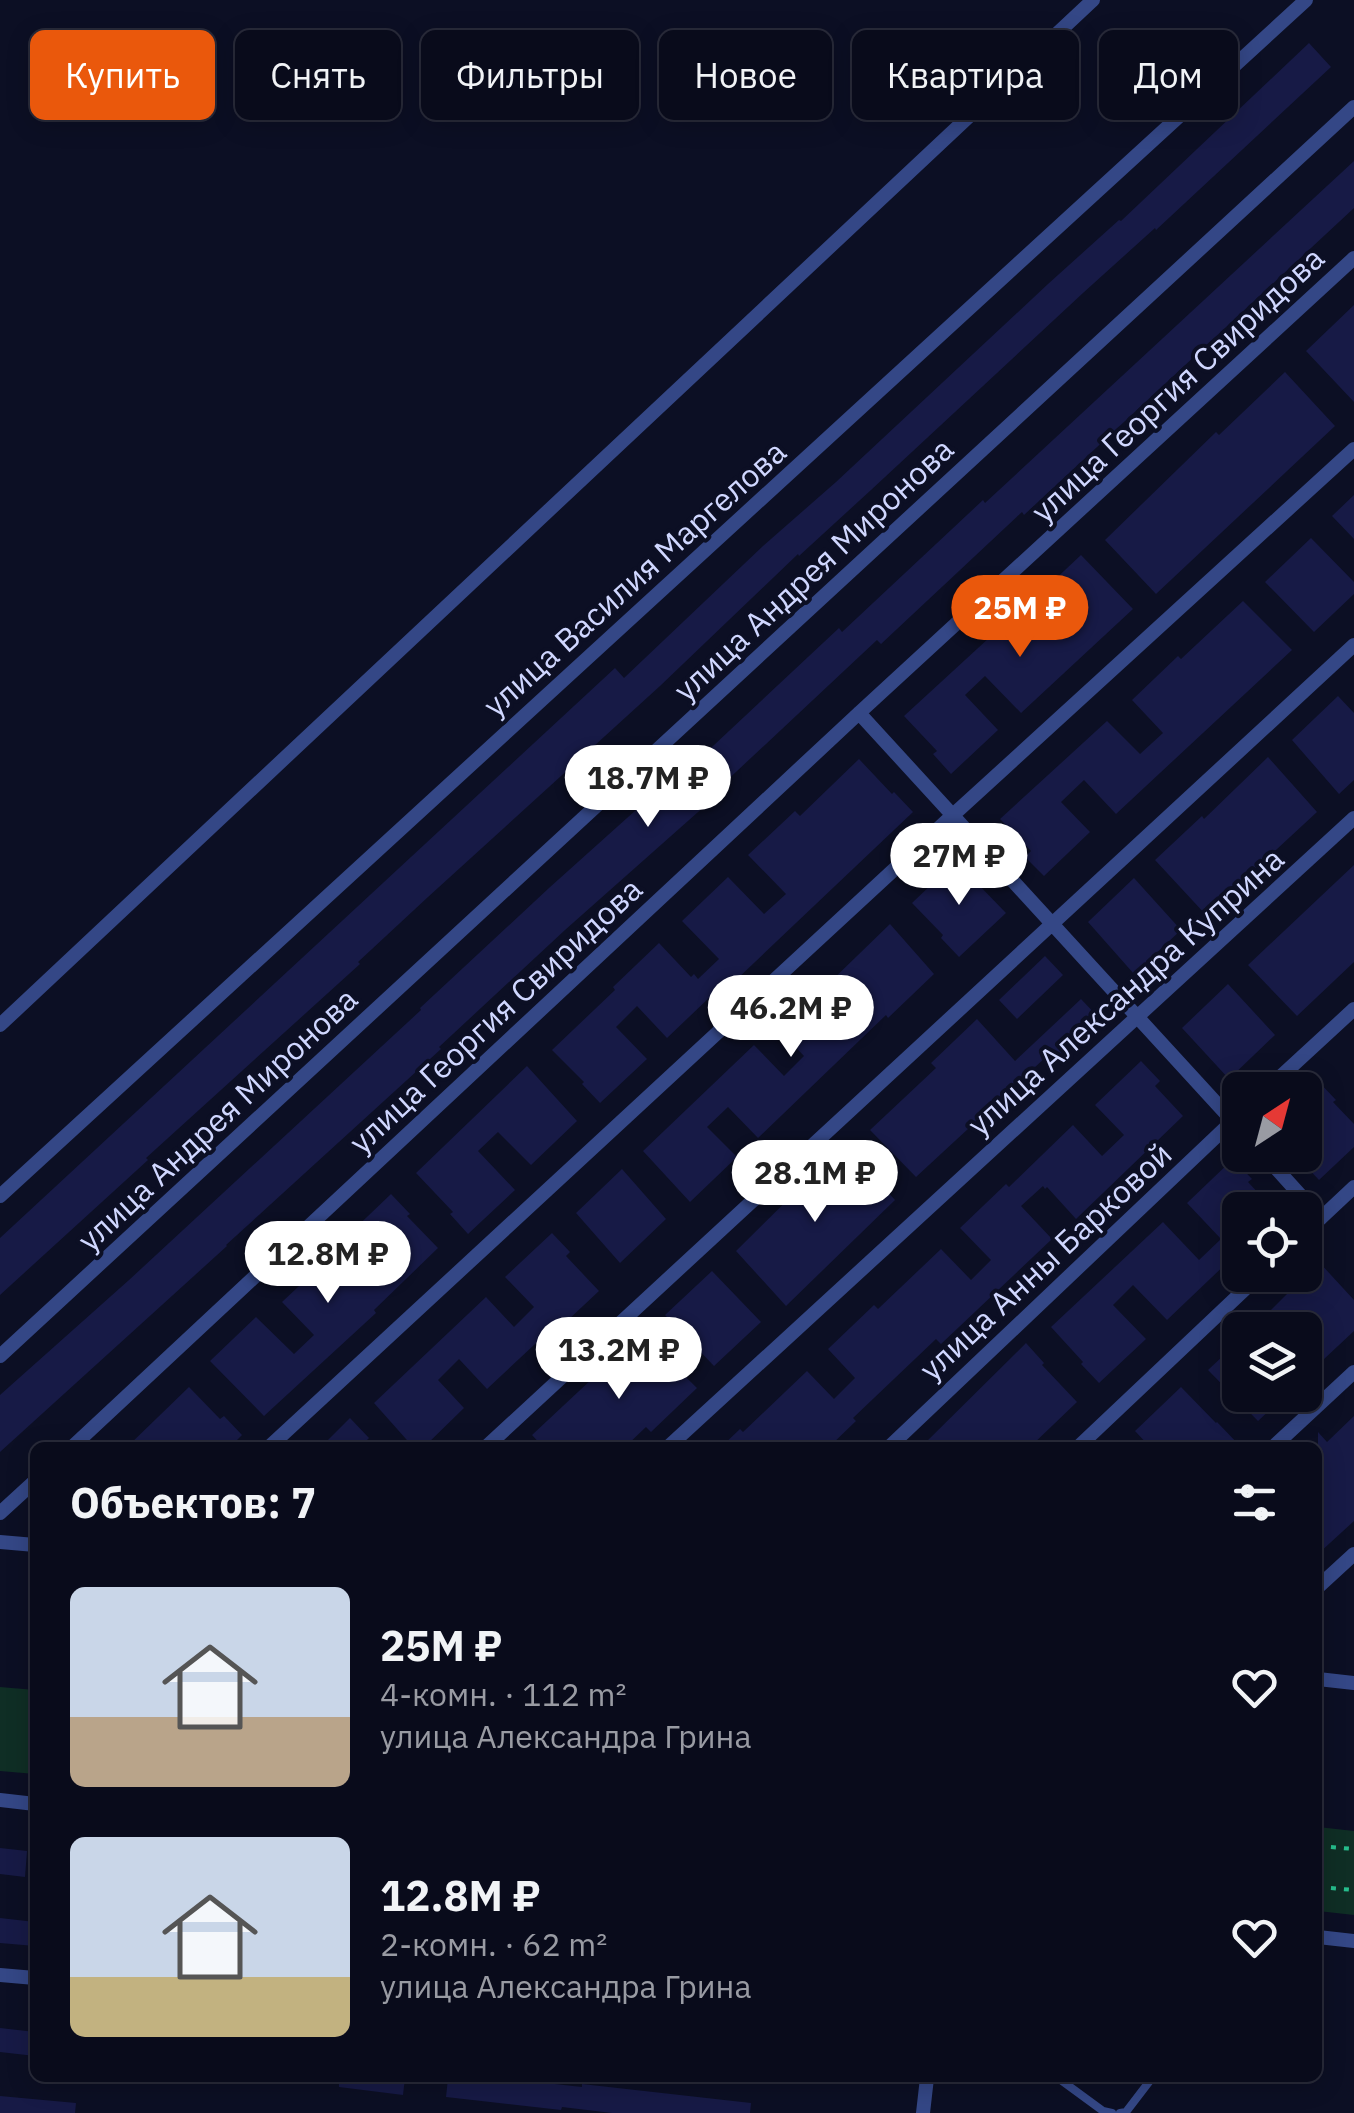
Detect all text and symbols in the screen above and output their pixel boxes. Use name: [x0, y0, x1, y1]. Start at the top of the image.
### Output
chip: Купить: [30, 30, 215, 120]
chip: Снять: [235, 30, 401, 120]
chip: Фильтры: [421, 30, 639, 120]
chip: Новое: [659, 30, 832, 120]
chip: Квартира: [852, 30, 1079, 120]
chip: Дом: [1099, 30, 1238, 120]
street label: улица Георгия Свиридова: [1021, 237, 1333, 531]
street label: улица Андрея Миронова: [664, 428, 962, 710]
street label: улица Василия Маргелова: [474, 431, 794, 725]
pin: 25M ₽: [950, 575, 1090, 660]
text: 25M ₽: [973, 586, 1067, 628]
pin: 18.7M ₽: [556, 745, 740, 830]
text: 18.7M ₽: [587, 756, 709, 798]
pin: 27M ₽: [889, 823, 1029, 908]
text: 27M ₽: [912, 834, 1006, 876]
street label: улица Александра Куприна: [958, 837, 1292, 1145]
street label: улица Георгия Свиридова: [339, 868, 651, 1162]
pin: 46.2M ₽: [699, 975, 883, 1060]
street label: улица Андрея Миронова: [68, 978, 366, 1260]
text: 46.2M ₽: [730, 986, 852, 1028]
north arrow: [1222, 1072, 1322, 1172]
map controls: [1222, 1072, 1322, 1412]
street label: улица Анны Барковой: [910, 1133, 1180, 1389]
pin: 28.1M ₽: [723, 1140, 907, 1225]
text: 28.1M ₽: [754, 1151, 876, 1193]
button: locate: [1222, 1192, 1322, 1292]
pin: 12.8M ₽: [236, 1221, 420, 1306]
text: 12.8M ₽: [267, 1232, 389, 1274]
button: layers: [1222, 1312, 1322, 1412]
pin: 13.2M ₽: [527, 1317, 711, 1402]
text: 13.2M ₽: [558, 1328, 680, 1370]
text: Объектов: 7: [70, 1475, 316, 1530]
icon: filters: [1227, 1475, 1282, 1530]
text: 25M ₽: [380, 1618, 502, 1673]
icon: home: [150, 1627, 270, 1747]
icon: heart: [1227, 1660, 1282, 1715]
text: 4-комн. · 112 m²: [380, 1673, 626, 1715]
text: улица Александра Грина: [380, 1715, 752, 1757]
text: 12.8M ₽: [380, 1868, 541, 1923]
icon: home: [150, 1877, 270, 1997]
icon: heart: [1227, 1910, 1282, 1965]
text: 2-комн. · 62 m²: [380, 1923, 607, 1965]
text: улица Александра Грина: [380, 1965, 752, 2007]

